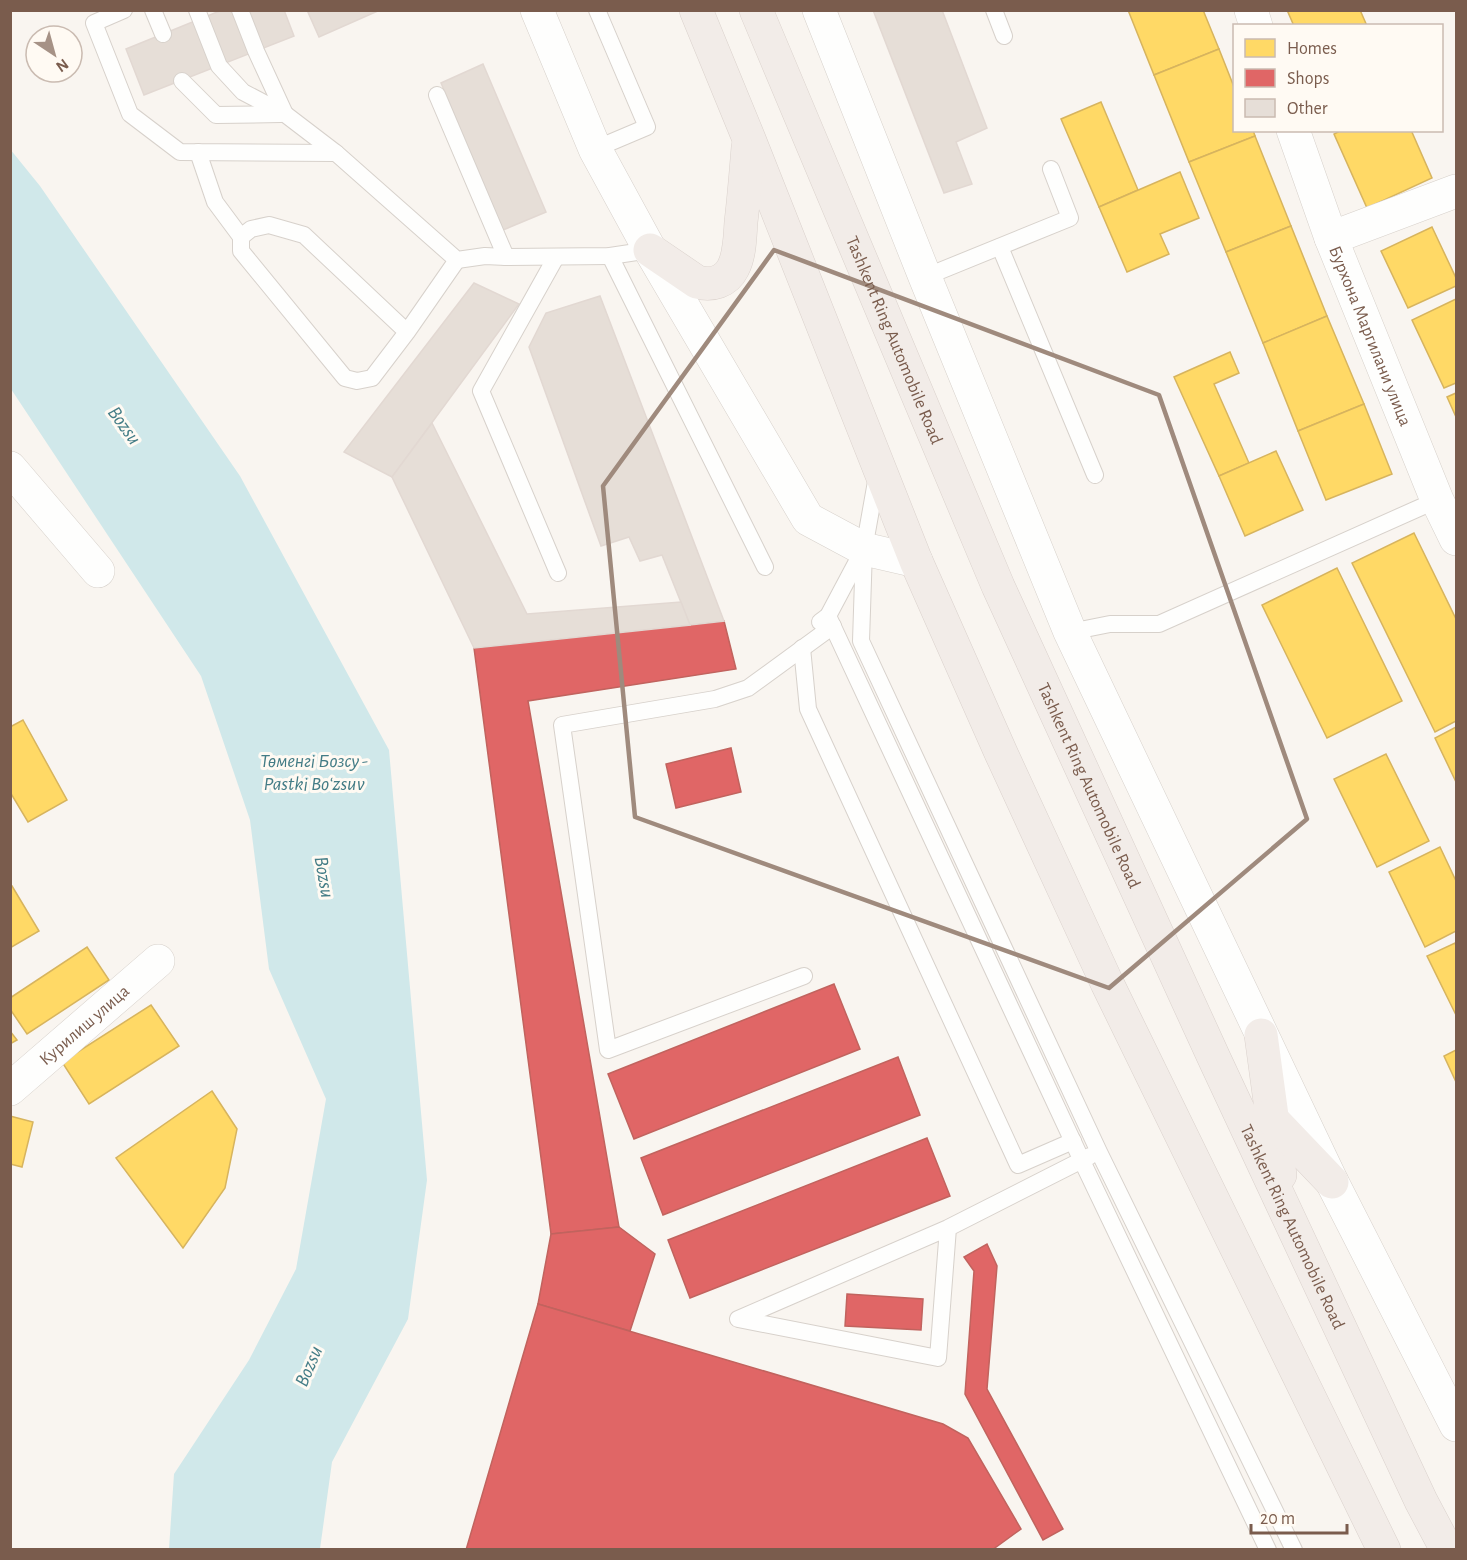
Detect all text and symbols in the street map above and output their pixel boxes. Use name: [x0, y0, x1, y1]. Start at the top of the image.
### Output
north arrow: [24, 24, 84, 84]
legend: [1233, 24, 1443, 132]
text: Homes: [1287, 40, 1337, 58]
text: N: [53, 56, 71, 75]
text: Shops: [1287, 70, 1329, 88]
text: Other: [1287, 100, 1328, 118]
street label: Tashkent Ring Automobile Road: [842, 234, 945, 447]
street label: Бурхона Маргилани улица: [1325, 243, 1414, 429]
water label: Bozsu: [104, 403, 145, 448]
street label: Tashkent Ring Automobile Road: [1034, 680, 1143, 891]
water label: Төменгі Бозсу - Pastki Boʻzsuv: [260, 751, 368, 794]
water label: Bozsu: [311, 855, 338, 900]
street label: Курилиш улица: [36, 982, 133, 1069]
street label: Tashkent Ring Automobile Road: [1236, 1122, 1347, 1332]
water label: Bozsu: [292, 1343, 326, 1390]
scale bar: [1251, 1497, 1347, 1535]
text: 20 m: [1260, 1510, 1295, 1528]

